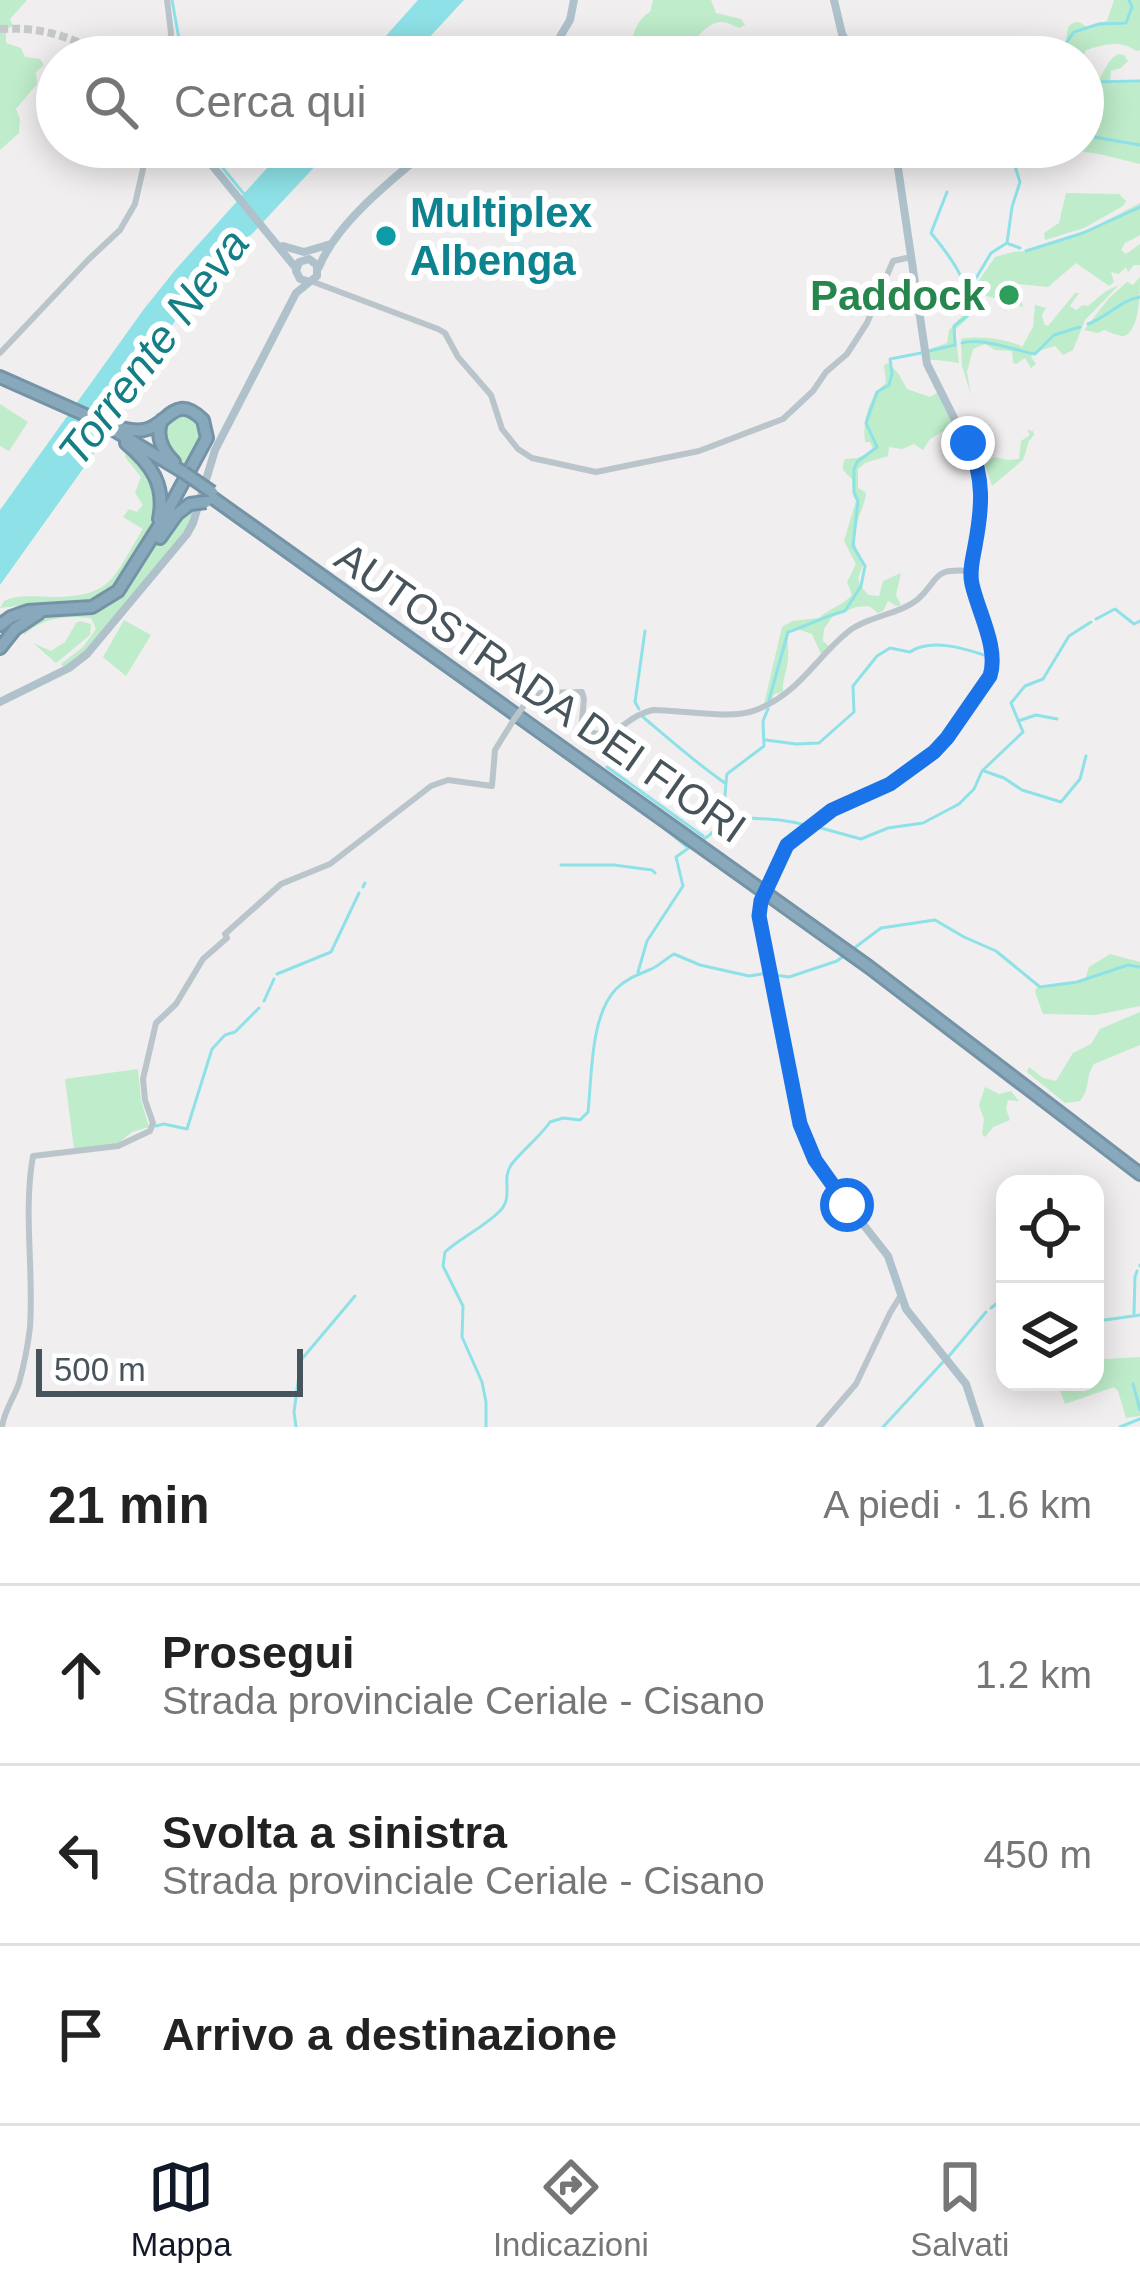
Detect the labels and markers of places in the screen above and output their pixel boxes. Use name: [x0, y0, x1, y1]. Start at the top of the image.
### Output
place label: Multiplex Albenga: [410, 189, 593, 284]
marker: Multiplex Albenga: [373, 223, 399, 249]
place label: Paddock: [810, 272, 986, 319]
marker: Paddock: [996, 282, 1022, 308]

